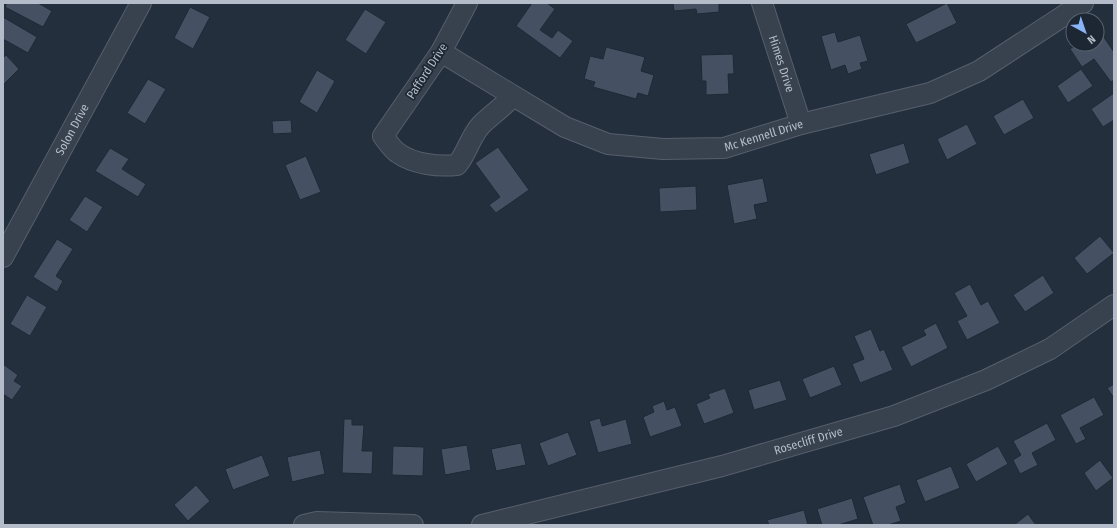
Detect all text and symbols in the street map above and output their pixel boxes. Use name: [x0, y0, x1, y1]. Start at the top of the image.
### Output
north arrow: [1065, 12, 1105, 52]
text: N: [1084, 32, 1098, 46]
street label: Himes Drive: [766, 34, 797, 94]
street label: Pafford Drive: [404, 40, 450, 101]
street label: Solon Drive: [53, 101, 92, 158]
street label: Mc Kennell Drive: [723, 117, 805, 154]
street label: Rosecliff Drive: [772, 424, 844, 458]

